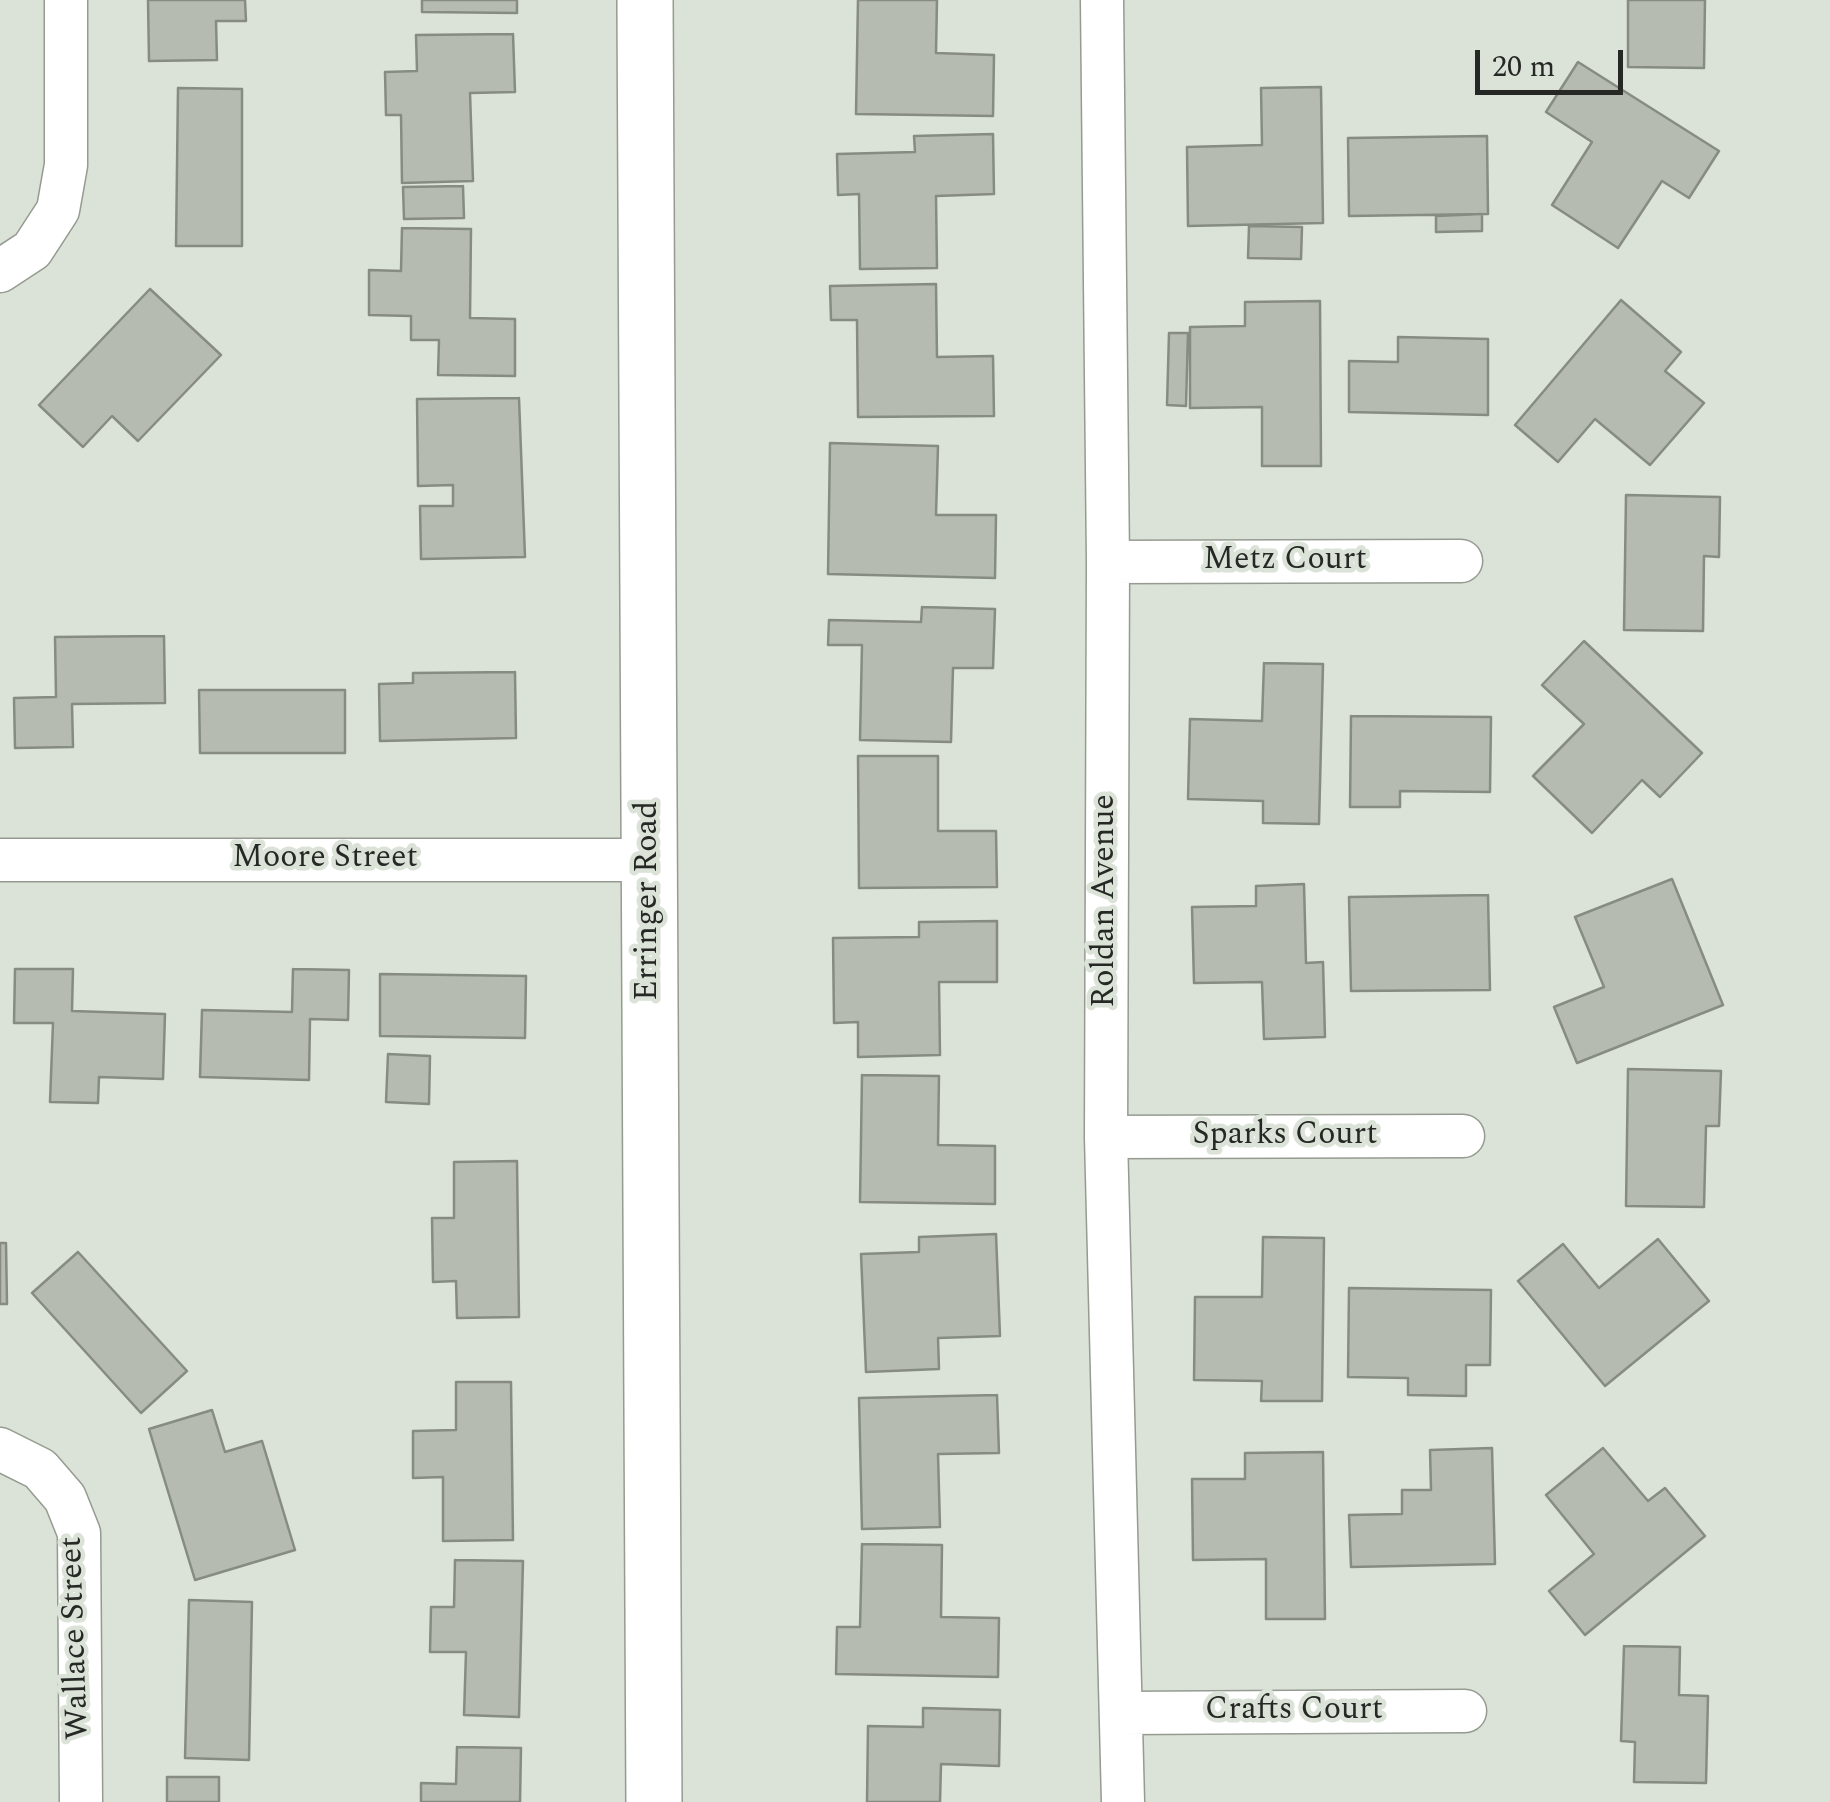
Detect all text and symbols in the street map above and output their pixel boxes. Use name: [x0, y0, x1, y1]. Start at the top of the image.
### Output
scale bar: [1480, 30, 1628, 92]
text: 20 m: [1492, 44, 1555, 90]
street label: Metz Court: [1203, 543, 1367, 581]
street label: Roldan Avenue: [1088, 794, 1126, 1008]
street label: Erringer Road: [631, 801, 669, 1001]
street label: Moore Street: [232, 841, 418, 879]
street label: Sparks Court: [1192, 1118, 1378, 1156]
street label: Wallace Street: [54, 1536, 100, 1740]
street label: Crafts Court: [1205, 1693, 1383, 1731]

